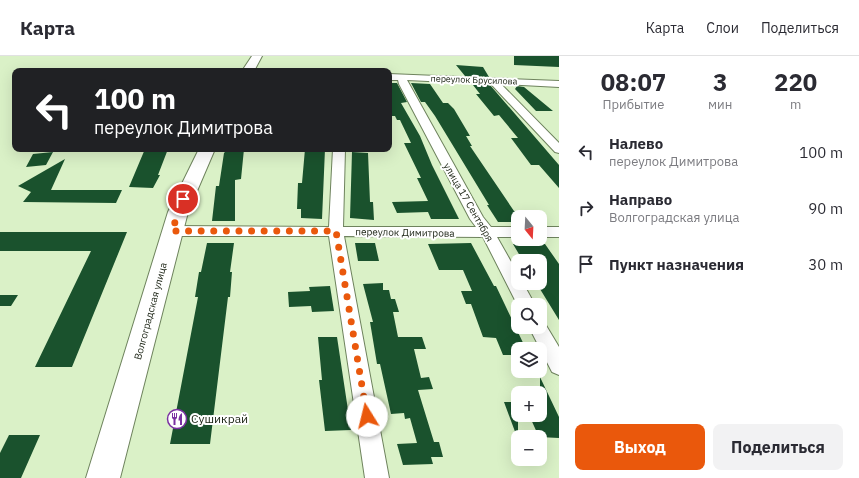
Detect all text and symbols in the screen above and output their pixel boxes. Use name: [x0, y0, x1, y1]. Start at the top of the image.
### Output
text: Карта: [20, 16, 75, 40]
text: Карта: [646, 19, 684, 37]
text: Слои: [706, 19, 739, 37]
text: Поделиться: [761, 19, 839, 37]
text: 08:07: [601, 66, 666, 98]
text: 3: [713, 66, 727, 98]
text: 220: [774, 66, 817, 98]
street label: переулок Брусилова: [430, 72, 518, 87]
text: 100 m: [94, 80, 176, 117]
icon: left: [28, 84, 80, 136]
text: Прибытие: [603, 96, 664, 113]
text: мин: [708, 96, 732, 113]
text: m: [790, 96, 801, 113]
text: переулок Димитрова: [94, 116, 273, 139]
text: Налево: [609, 134, 663, 153]
icon: left: [575, 141, 597, 163]
text: 100 m: [799, 143, 843, 162]
text: переулок Димитрова: [609, 153, 738, 170]
street label: улица 17 Сентября: [441, 161, 496, 244]
pin: [166, 182, 200, 216]
icon: arrive: [172, 188, 194, 210]
text: Направо: [609, 190, 672, 209]
icon: right: [575, 197, 597, 219]
text: 90 m: [808, 199, 843, 218]
text: Волгоградская улица: [609, 209, 739, 226]
north arrow: [511, 210, 547, 246]
map controls: [511, 210, 547, 466]
street label: переулок Димитрова: [355, 225, 455, 240]
icon: arrive: [575, 253, 597, 275]
button: sound: [511, 254, 547, 290]
text: Пункт назначения: [609, 255, 744, 274]
text: 30 m: [808, 255, 843, 274]
street label: Волгоградская улица: [131, 260, 170, 361]
button: search: [511, 298, 547, 334]
button: layers: [511, 342, 547, 378]
button: +: [511, 386, 547, 422]
position arrow: [346, 395, 388, 437]
restaurant icon: Сушикрай: [166, 408, 188, 430]
place label: Сушикрай: [191, 411, 248, 426]
button: Выход: [575, 424, 705, 470]
button: Поделиться: [713, 424, 843, 470]
button: −: [511, 430, 547, 466]

